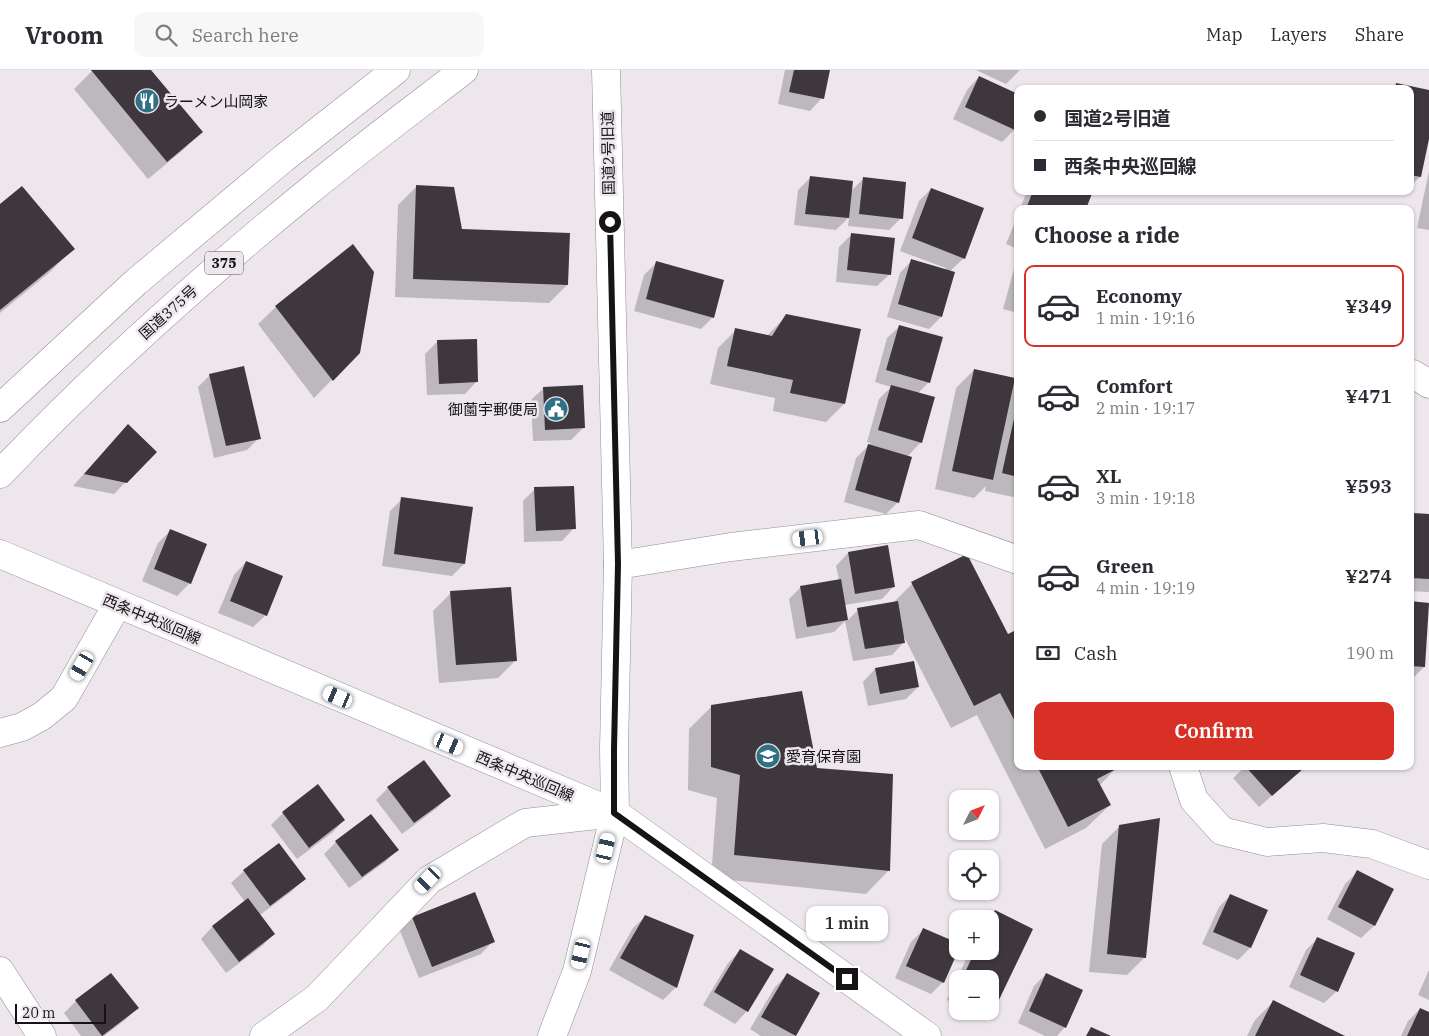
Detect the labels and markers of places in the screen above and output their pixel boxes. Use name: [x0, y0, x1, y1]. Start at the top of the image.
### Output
restaurant icon: ラーメン山岡家: [134, 88, 160, 114]
place label: ラーメン山岡家: [164, 92, 268, 111]
public building icon: 御薗宇郵便局: [543, 396, 569, 422]
place label: 御薗宇郵便局: [448, 400, 538, 419]
school or university icon: 愛育保育園: [755, 743, 781, 769]
place label: 愛育保育園: [786, 747, 861, 766]

